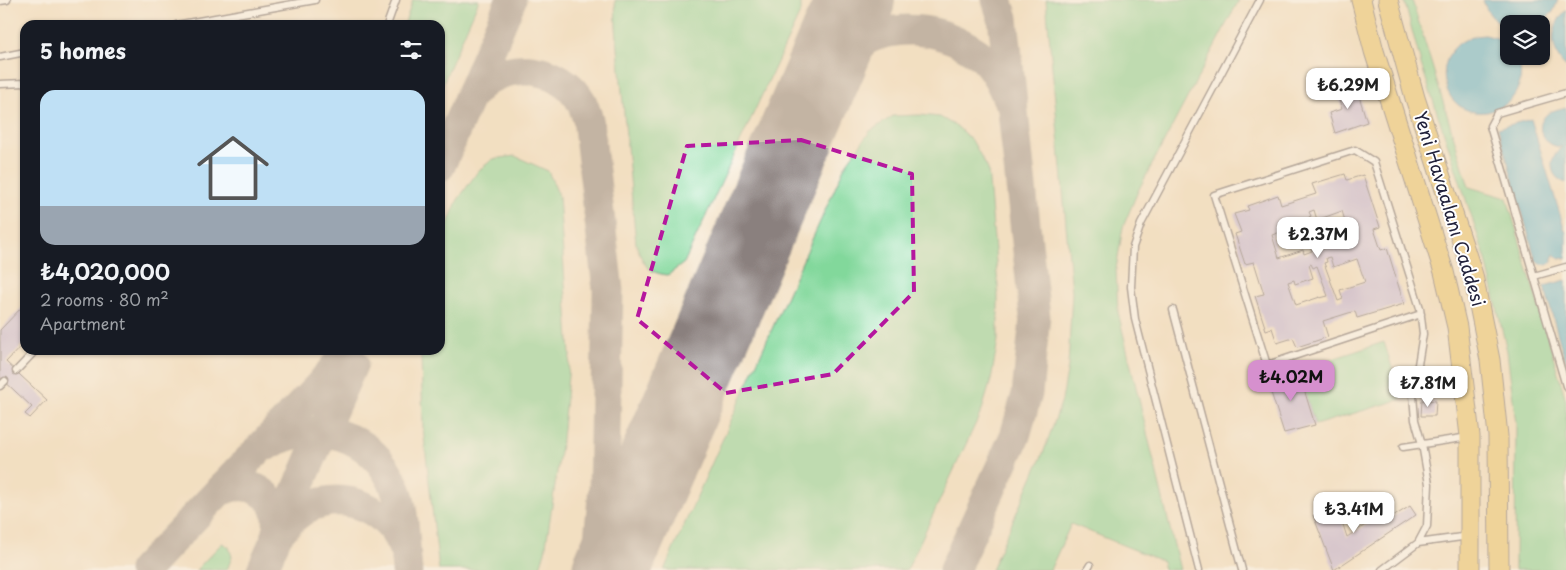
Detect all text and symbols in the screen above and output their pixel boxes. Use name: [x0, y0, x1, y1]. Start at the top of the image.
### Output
map controls: [1500, 15, 1550, 65]
button: layers: [1500, 15, 1550, 65]
text: 5 homes: [40, 34, 126, 66]
icon: filters: [397, 36, 425, 64]
pin: ₺6.29M: [1307, 68, 1389, 110]
text: ₺6.29M: [1317, 72, 1379, 96]
street label: Yeni Havaalanı Caddesi: [1408, 108, 1493, 310]
icon: home: [188, 123, 278, 213]
pin: ₺2.37M: [1277, 216, 1359, 259]
text: ₺2.37M: [1288, 221, 1348, 245]
text: ₺4,020,000: [40, 255, 170, 287]
text: 2 rooms · 80 m²: [40, 287, 169, 311]
text: Apartment: [40, 311, 125, 335]
pin: ₺4.02M: [1250, 360, 1332, 402]
text: ₺4.02M: [1259, 364, 1323, 388]
pin: ₺7.81M: [1387, 366, 1469, 408]
text: ₺7.81M: [1400, 370, 1456, 394]
pin: ₺3.41M: [1313, 492, 1395, 534]
text: ₺3.41M: [1324, 496, 1384, 520]

